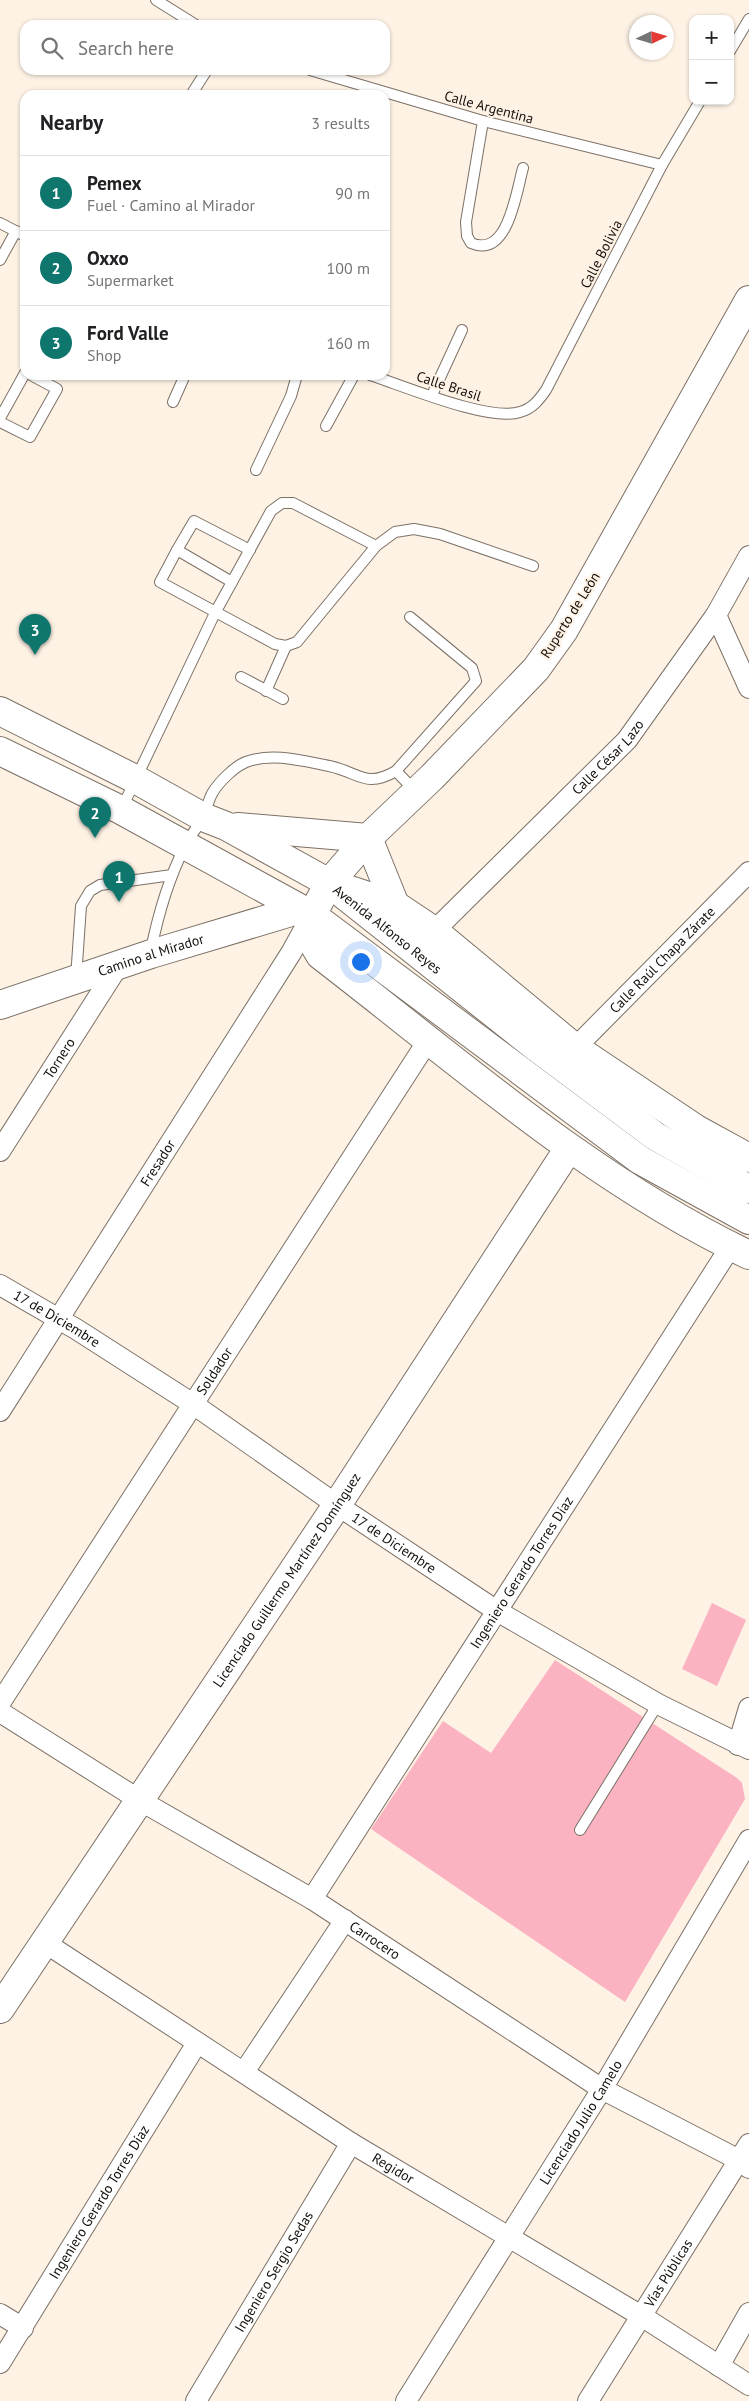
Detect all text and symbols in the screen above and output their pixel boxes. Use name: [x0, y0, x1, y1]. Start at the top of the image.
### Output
north arrow: [629, 15, 674, 60]
map controls: [689, 15, 734, 105]
button: +: [689, 15, 734, 60]
search box: [20, 20, 390, 75]
icon: search: [38, 34, 66, 62]
text: Search here: [78, 36, 174, 60]
button: −: [689, 60, 734, 105]
street label: Calle Argentina: [442, 86, 536, 128]
text: Nearby: [40, 109, 103, 136]
text: 3 results: [311, 113, 370, 133]
text: Pemex: [87, 171, 141, 195]
text: 1: [51, 183, 61, 203]
text: 90 m: [335, 183, 370, 203]
text: Fuel · Camino al Mirador: [87, 195, 255, 215]
street label: Calle Bolivia: [576, 217, 626, 291]
text: Oxxo: [87, 246, 129, 270]
text: 2: [51, 258, 61, 278]
text: 100 m: [327, 258, 370, 278]
text: Supermarket: [87, 270, 174, 290]
text: Ford Valle: [87, 321, 169, 345]
text: 3: [51, 333, 61, 353]
text: 160 m: [327, 333, 370, 353]
text: Shop: [87, 345, 121, 365]
street label: Calle Brasil: [414, 367, 484, 405]
street label: Ruperto de León: [536, 569, 604, 661]
pin: 3: [19, 614, 51, 655]
street label: Calle César Lazo: [568, 716, 648, 799]
pin: 2: [79, 797, 111, 838]
pin: 1: [103, 861, 135, 902]
street label: Avenida Alfonso Reyes: [329, 881, 445, 978]
street label: Calle Raúl Chapa Zárate: [606, 903, 719, 1017]
street label: Camino al Mirador: [96, 930, 206, 980]
your location: [348, 949, 374, 975]
street label: Tornero: [39, 1034, 79, 1082]
street label: Fresador: [136, 1136, 179, 1190]
street label: 17 de Diciembre: [10, 1286, 104, 1351]
street label: Soldador: [192, 1344, 237, 1399]
street label: Licenciado Guillermo Martínez Domínguez: [209, 1469, 365, 1691]
street label: Ingeniero Gerardo Torres Díaz: [466, 1493, 577, 1652]
street label: 17 de Diciembre: [348, 1508, 440, 1577]
street label: Carrocero: [346, 1917, 404, 1963]
street label: Licenciado Julio Camelo: [535, 2057, 626, 2188]
street label: Ingeniero Gerardo Torres Díaz: [45, 2122, 153, 2282]
street label: Regidor: [369, 2149, 418, 2188]
street label: Ingeniero Sergio Sedas: [231, 2208, 317, 2335]
street label: Vías Públicas: [640, 2235, 696, 2311]

